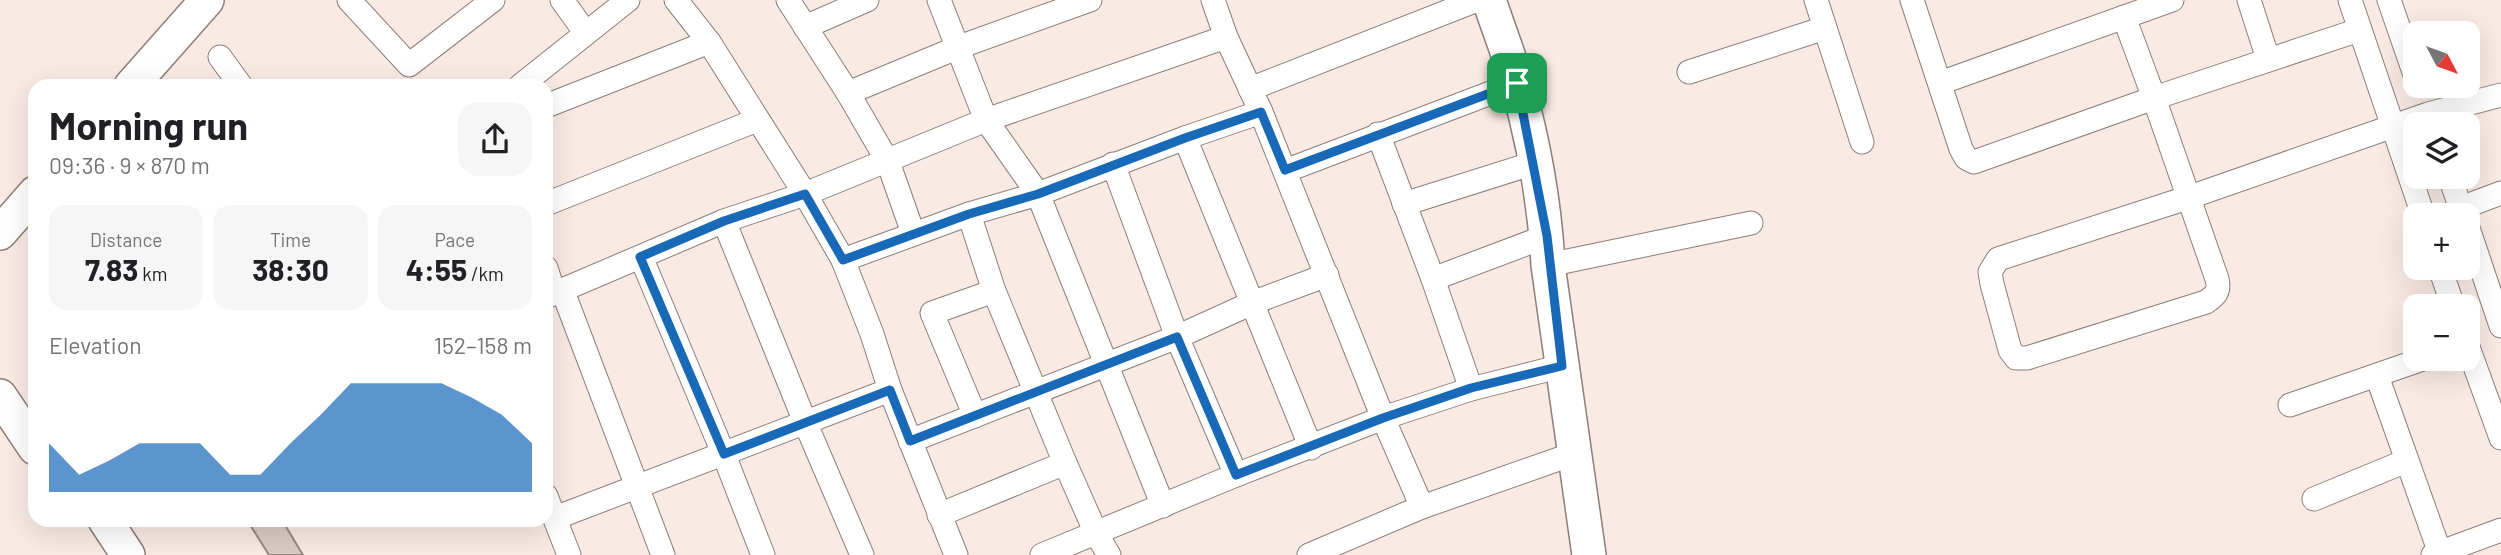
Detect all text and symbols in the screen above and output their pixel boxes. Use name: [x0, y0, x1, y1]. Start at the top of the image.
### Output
north arrow: [2403, 21, 2480, 98]
map controls: [2403, 21, 2480, 371]
pin: [1487, 53, 1547, 113]
icon: arrive: [1498, 64, 1536, 102]
text: Morning run: [49, 102, 248, 148]
button: share: [458, 102, 532, 176]
button: layers: [2403, 112, 2480, 189]
text: 09:36 · 9 × 870 m: [49, 151, 210, 179]
button: +: [2403, 203, 2480, 280]
text: Distance: [90, 228, 162, 251]
text: Time: [270, 228, 311, 251]
text: Pace: [434, 228, 475, 251]
text: 7.83: [85, 251, 138, 287]
text: 38:30: [252, 251, 329, 287]
text: 4:55: [406, 251, 467, 287]
text: km: [138, 262, 167, 285]
text: /km: [467, 262, 504, 285]
button: −: [2403, 294, 2480, 371]
text: Elevation: [49, 331, 142, 359]
text: 152–158 m: [434, 331, 532, 359]

